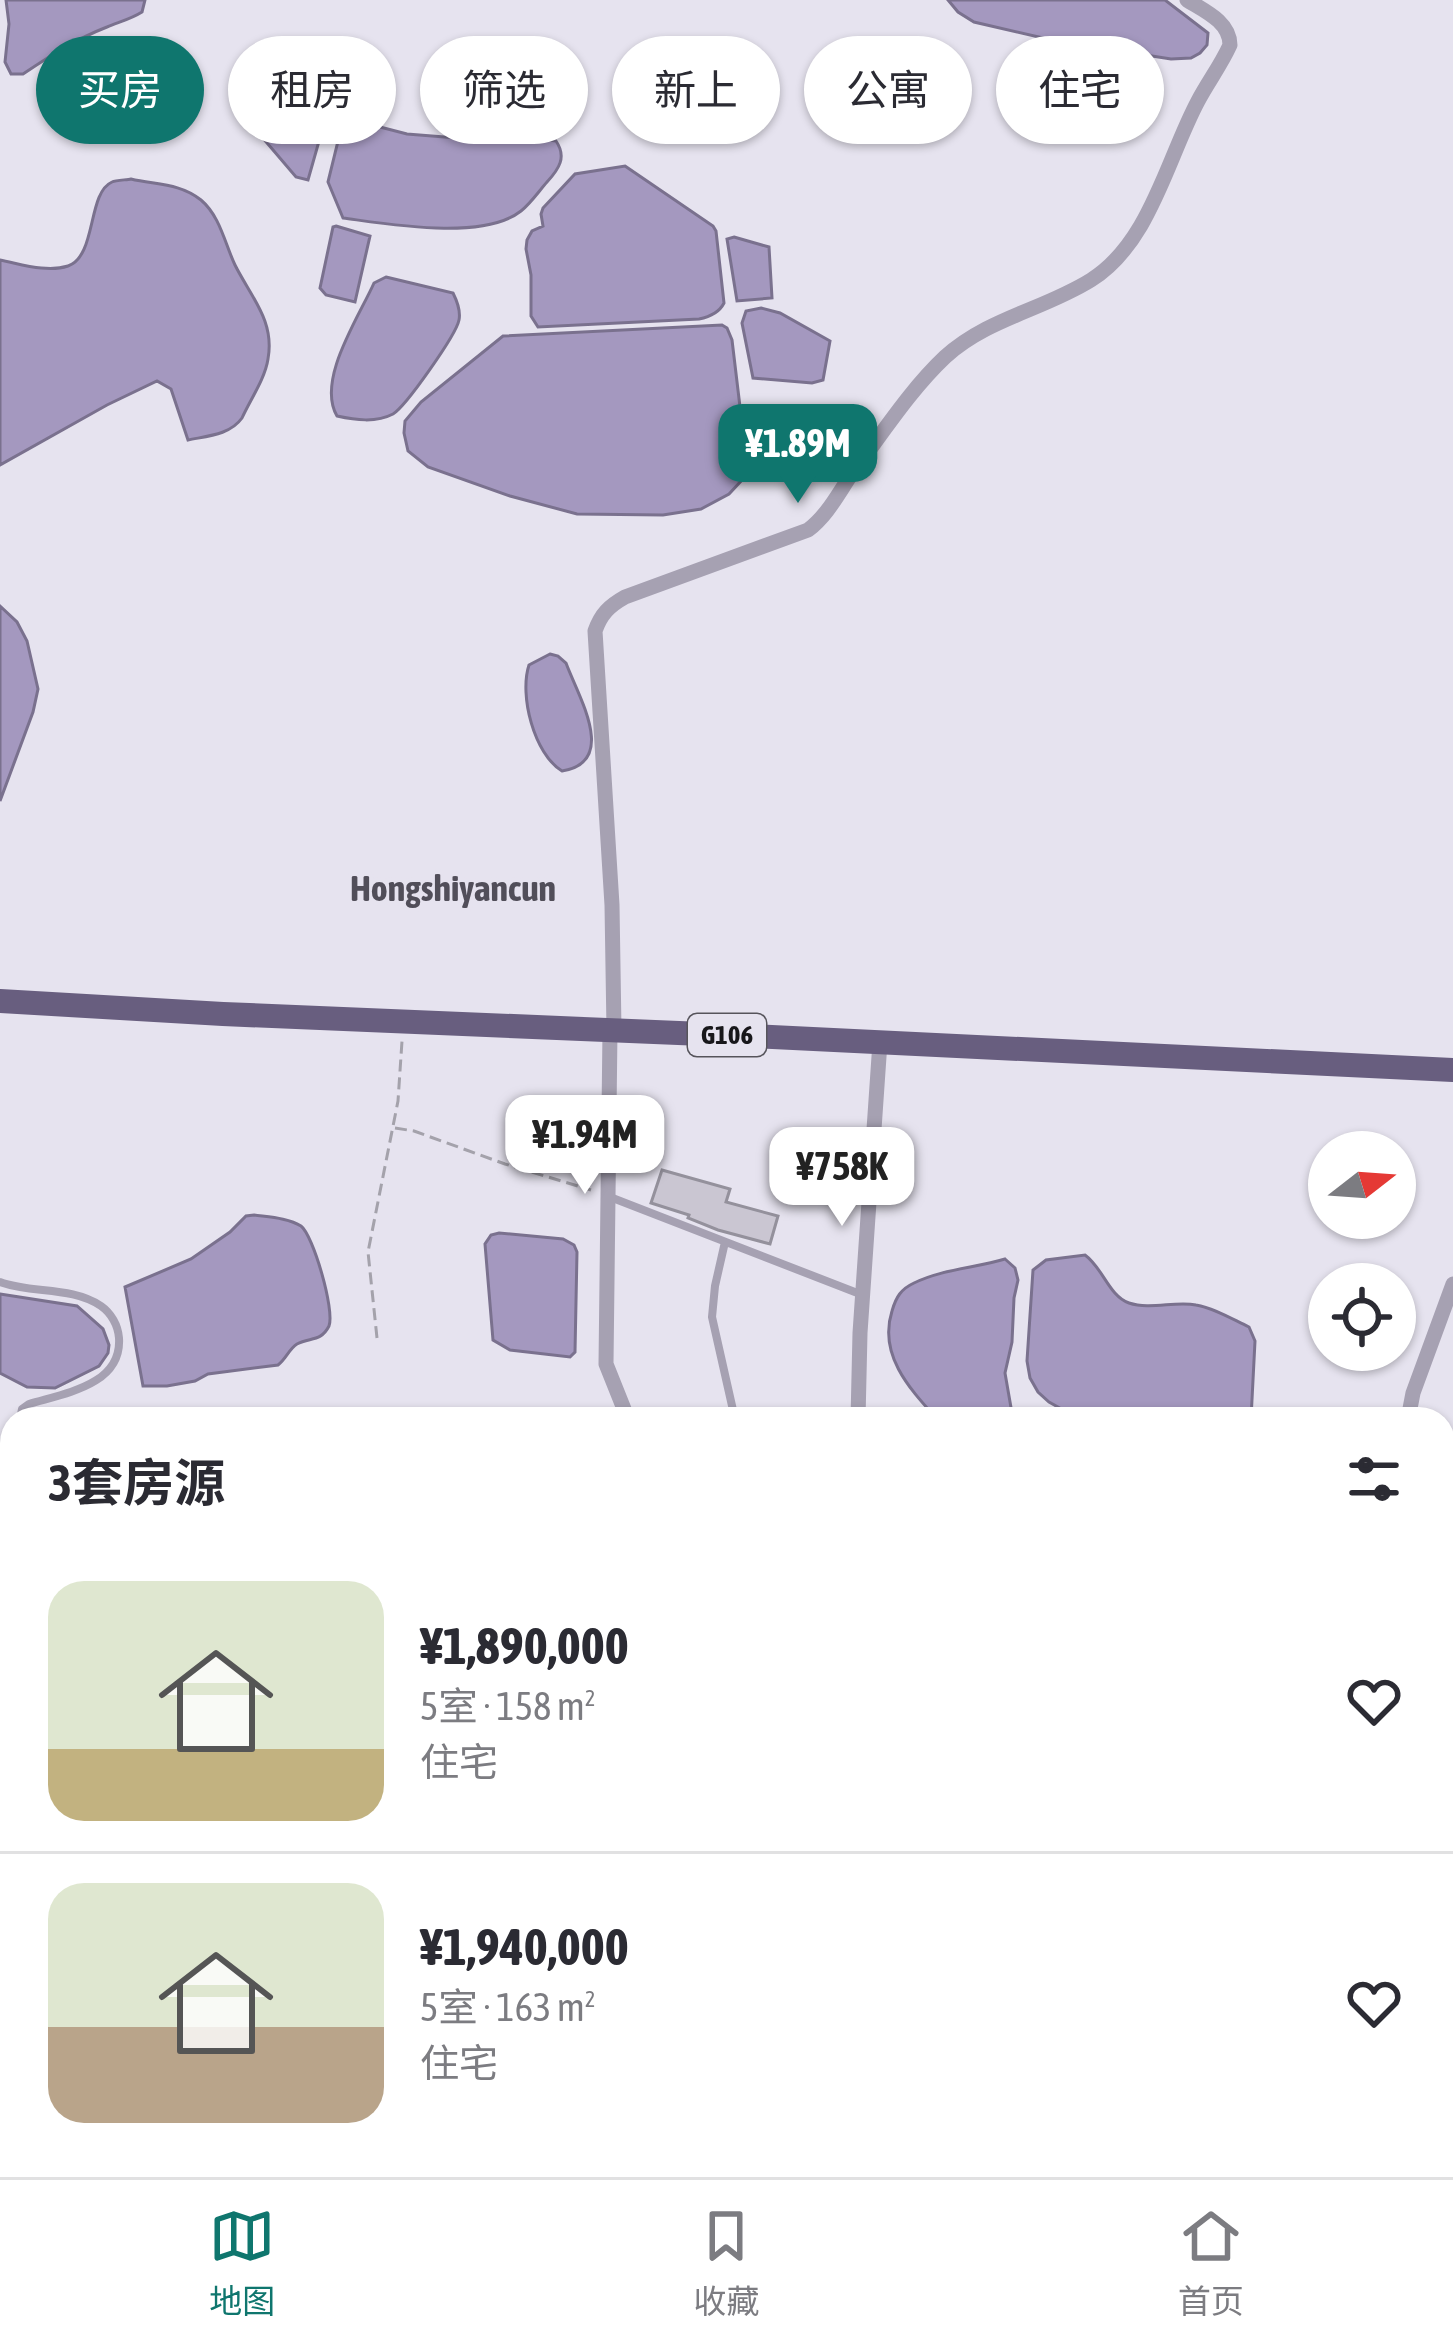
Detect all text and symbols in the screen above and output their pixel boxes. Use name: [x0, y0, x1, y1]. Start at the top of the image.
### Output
chip: 买房: [36, 36, 204, 144]
chip: 租房: [228, 36, 396, 144]
chip: 筛选: [420, 36, 588, 144]
chip: 新上: [612, 36, 780, 144]
chip: 公寓: [804, 36, 972, 144]
chip: 住宅: [996, 36, 1164, 144]
pin: ¥1.89M: [700, 404, 896, 506]
text: ¥1.89M: [745, 421, 851, 465]
district label: Hongshiyancun: [350, 867, 556, 909]
road number: G106: [688, 1014, 766, 1056]
pin: ¥1.94M: [487, 1095, 683, 1197]
text: ¥1.94M: [532, 1112, 638, 1156]
pin: ¥758K: [758, 1127, 926, 1229]
north arrow: [1308, 1131, 1416, 1239]
map controls: [1308, 1131, 1416, 1371]
text: ¥758K: [796, 1144, 888, 1188]
button: locate: [1308, 1263, 1416, 1371]
icon: filters: [1341, 1446, 1407, 1512]
text: 3套房源: [48, 1453, 225, 1512]
text: ¥1,890,000: [420, 1616, 629, 1675]
icon: home: [144, 1629, 288, 1773]
icon: heart: [1341, 1668, 1407, 1734]
text: 5室 · 158 m²: [420, 1684, 596, 1728]
text: 住宅: [420, 1740, 498, 1784]
text: ¥1,940,000: [420, 1917, 629, 1976]
icon: home: [144, 1931, 288, 2075]
icon: heart: [1341, 1970, 1407, 2036]
text: 5室 · 163 m²: [420, 1985, 596, 2029]
text: 住宅: [420, 2041, 498, 2085]
tab: 地图: [209, 2203, 275, 2323]
tab: 收藏: [693, 2203, 759, 2323]
tab: 首页: [1178, 2203, 1244, 2323]

